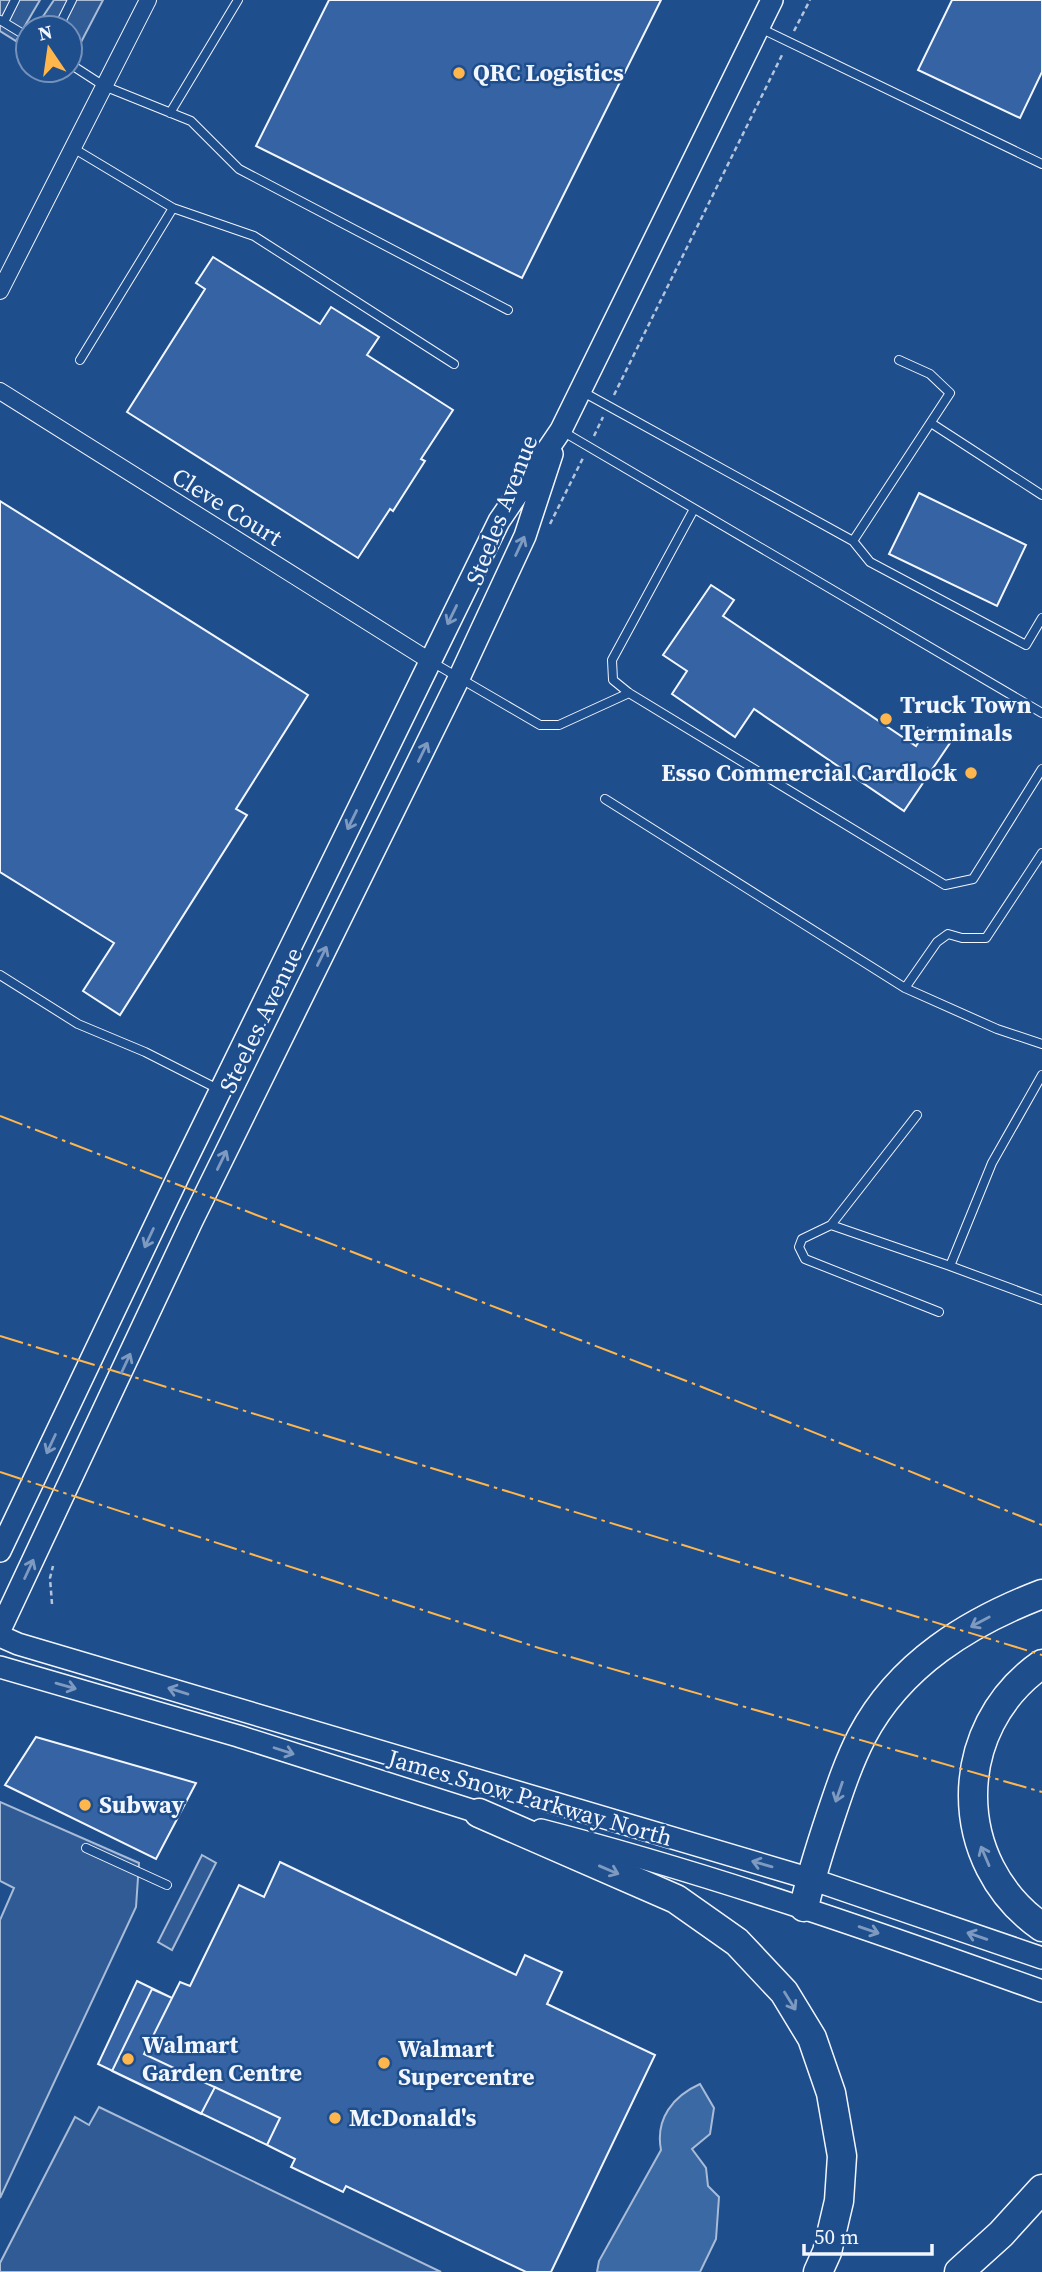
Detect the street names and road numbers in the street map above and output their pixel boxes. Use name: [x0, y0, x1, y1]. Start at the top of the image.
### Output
street label: Steeles Avenue: [458, 430, 545, 590]
street label: Cleve Court: [166, 460, 289, 554]
street label: Steeles Avenue: [211, 941, 310, 1098]
street label: James Snow Parkway North: [383, 1741, 676, 1854]

